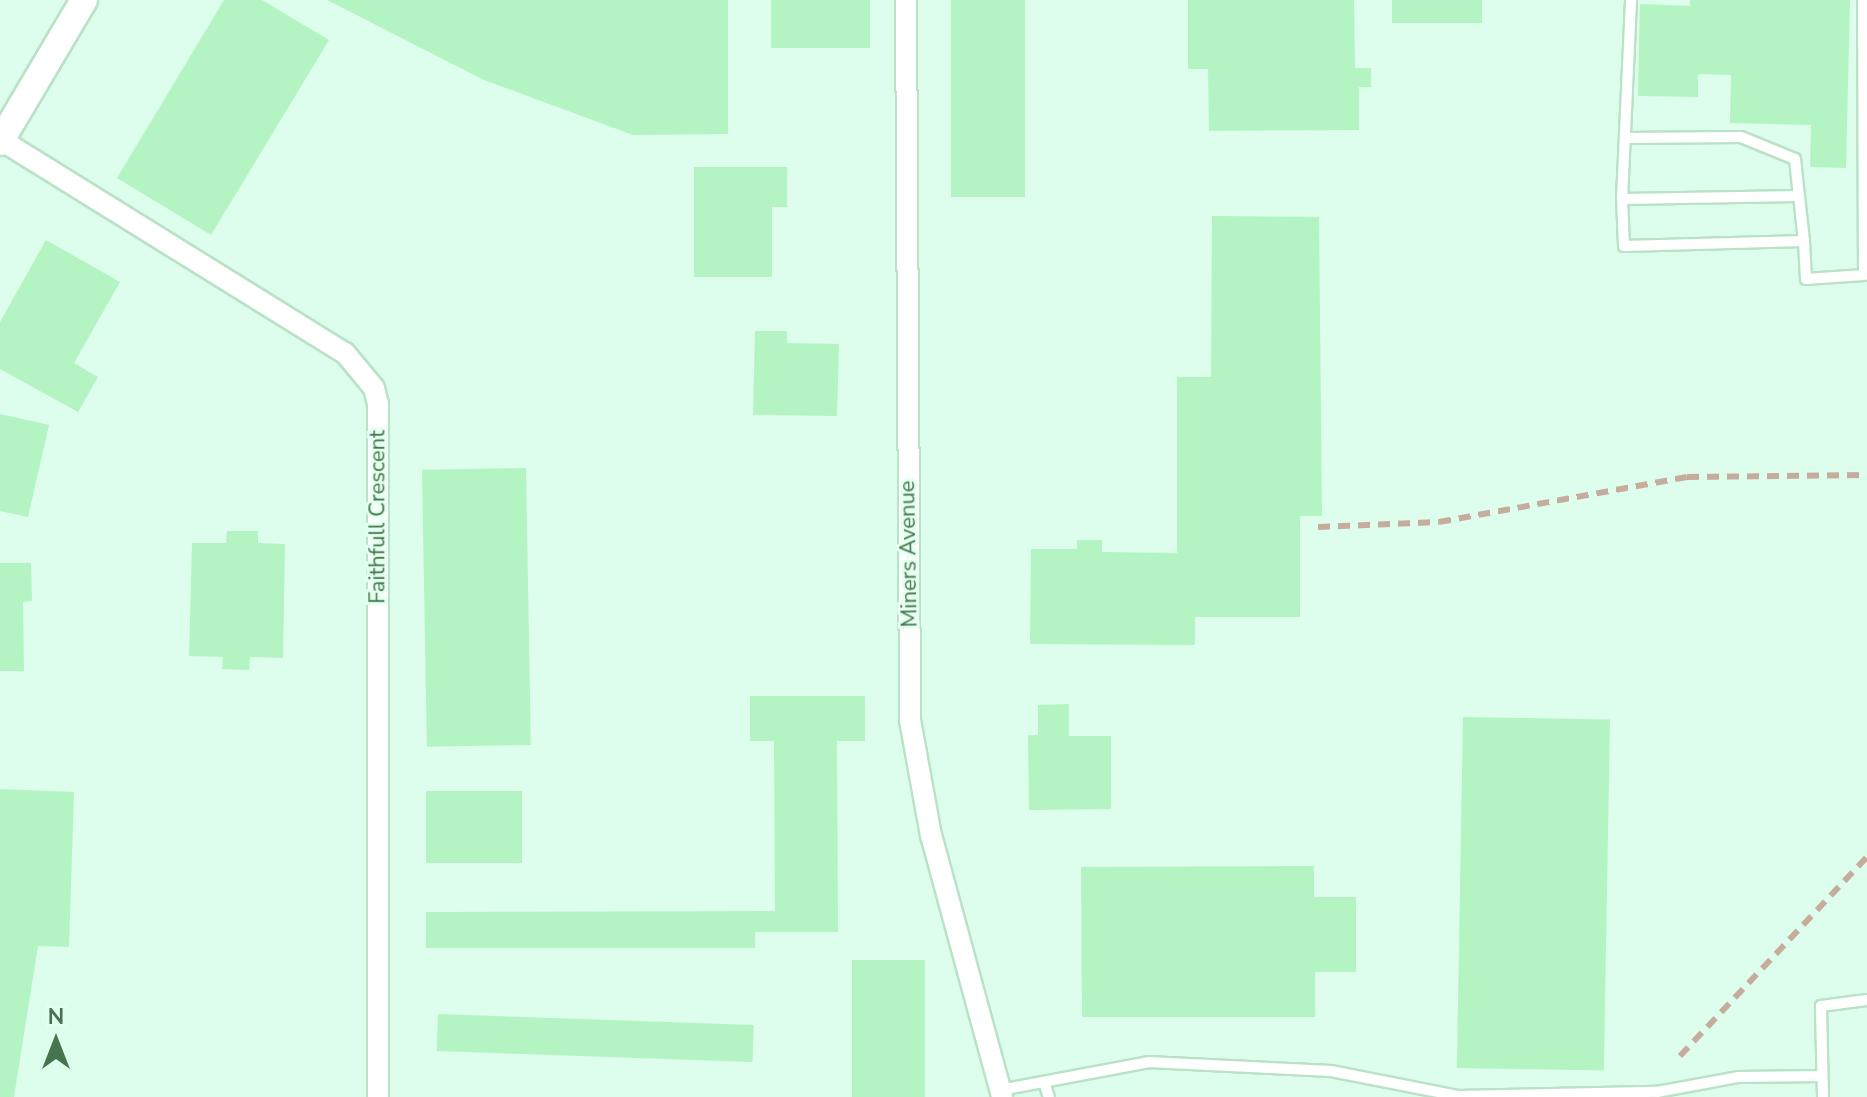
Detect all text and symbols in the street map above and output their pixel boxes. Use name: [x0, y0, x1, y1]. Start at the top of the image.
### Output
street label: Faithfull Crescent: [365, 430, 391, 604]
street label: Miners Avenue: [895, 480, 923, 628]
north arrow: [16, 1001, 96, 1081]
text: N: [48, 1002, 64, 1032]

